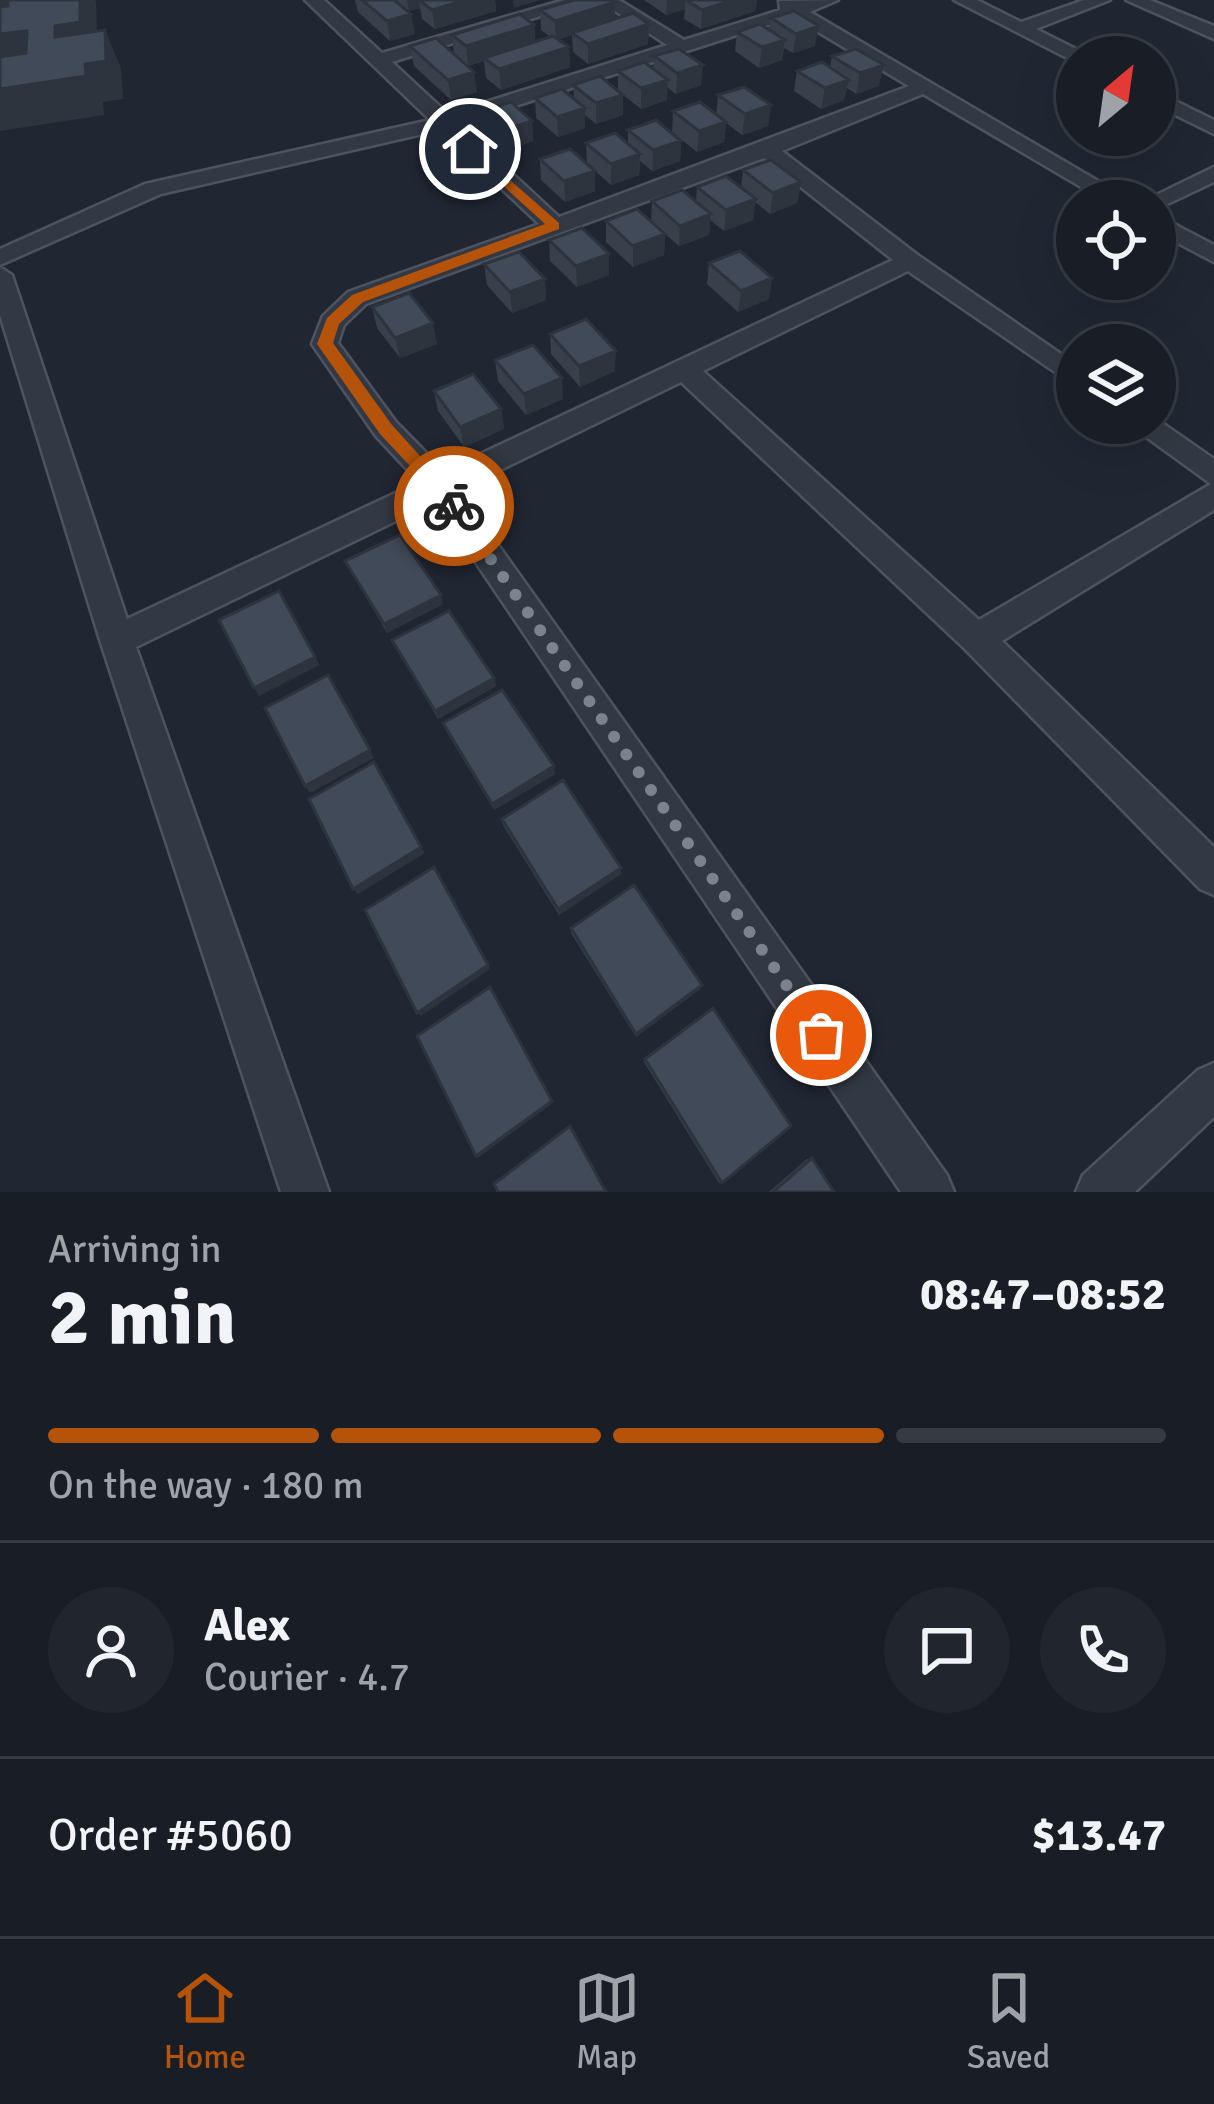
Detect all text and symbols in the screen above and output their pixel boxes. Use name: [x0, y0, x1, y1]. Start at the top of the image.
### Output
north arrow: [1056, 36, 1176, 156]
map controls: [1056, 36, 1176, 444]
pin: [419, 98, 521, 200]
icon: home: [437, 116, 503, 182]
button: locate: [1056, 180, 1176, 300]
button: layers: [1056, 324, 1176, 444]
courier: [394, 446, 514, 566]
icon: bike: [421, 473, 487, 539]
pin: [770, 984, 872, 1086]
icon: bag: [788, 1002, 854, 1068]
text: Arriving in: [48, 1225, 222, 1273]
text: 08:47–08:52: [920, 1267, 1166, 1322]
text: 2 min: [48, 1270, 236, 1366]
text: On the way · 180 m: [48, 1461, 364, 1509]
button: person: [48, 1587, 174, 1713]
button: chat: [884, 1587, 1010, 1713]
button: phone: [1040, 1587, 1166, 1713]
text: Alex: [204, 1598, 290, 1653]
text: Courier · 4.7: [204, 1653, 410, 1701]
text: Order #5060: [48, 1808, 293, 1863]
text: $13.47: [1032, 1808, 1166, 1863]
tab: Home: [164, 1965, 246, 2078]
tab: Map: [574, 1965, 640, 2078]
tab: Saved: [967, 1965, 1050, 2078]

